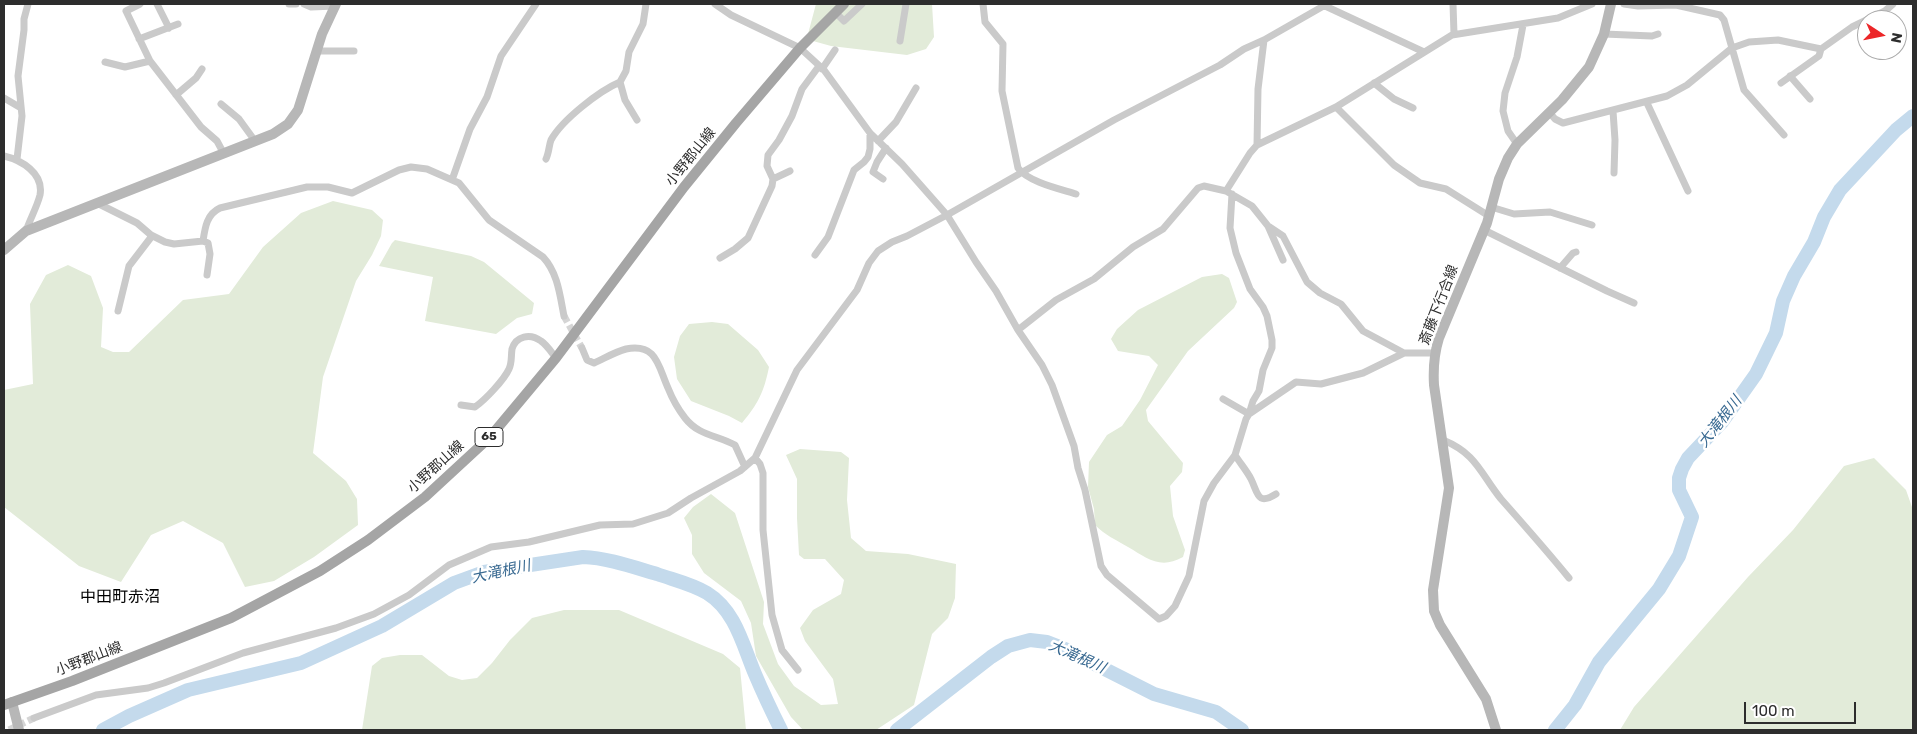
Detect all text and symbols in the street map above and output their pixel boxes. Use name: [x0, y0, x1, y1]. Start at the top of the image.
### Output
north arrow: [1857, 10, 1907, 60]
text: N: [1887, 31, 1906, 44]
street label: 小野郡山線: [662, 125, 720, 189]
street label: 斎藤下行合線: [1416, 263, 1462, 347]
water label: 大滝根川: [1694, 393, 1746, 451]
road number: 65: [475, 428, 503, 447]
street label: 小野郡山線: [404, 437, 468, 497]
water label: 大滝根川: [470, 557, 532, 587]
district label: 中田町赤沼: [80, 587, 160, 607]
water label: 大滝根川: [1046, 637, 1108, 677]
street label: 小野郡山線: [53, 639, 125, 679]
scale bar: [1747, 692, 1860, 724]
text: 100 m: [1752, 702, 1794, 720]

